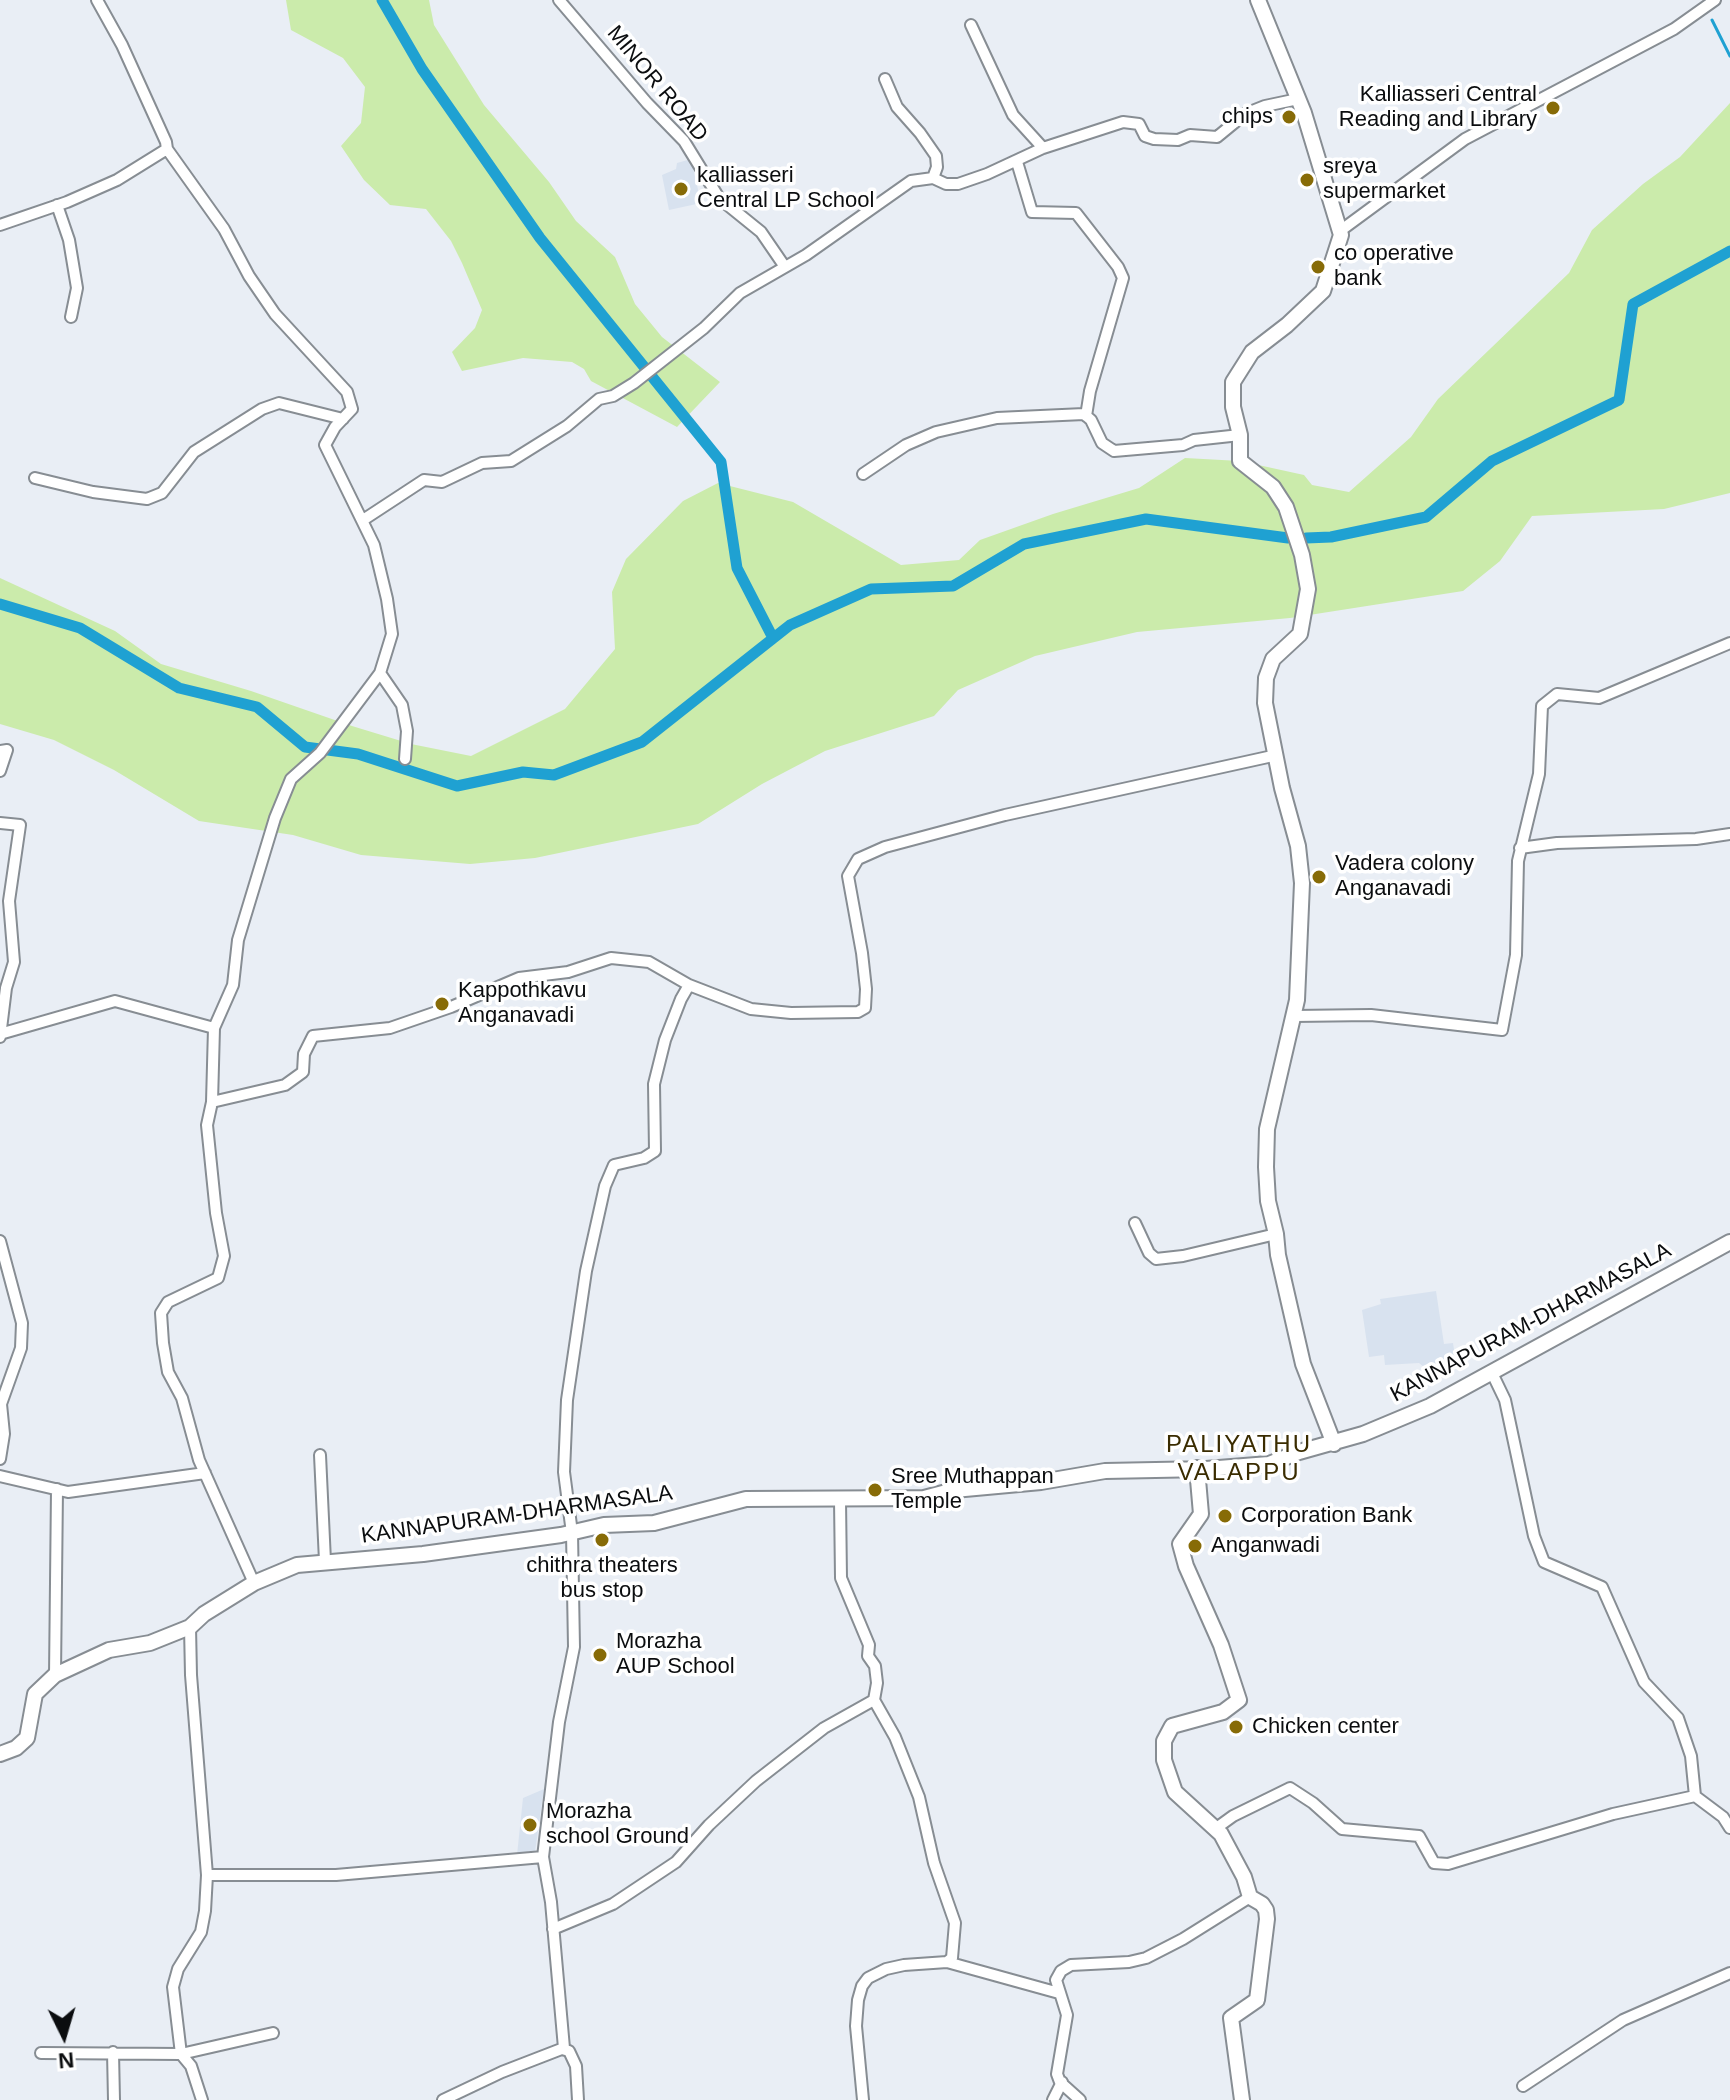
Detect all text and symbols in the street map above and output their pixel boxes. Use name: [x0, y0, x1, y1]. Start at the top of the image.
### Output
street label: MINOR ROAD: [601, 21, 713, 147]
place label: Kalliasseri Central Reading and Library: [1339, 82, 1537, 134]
marker: Kalliasseri Central Reading and Library: [1544, 99, 1562, 117]
place label: chips: [1222, 104, 1273, 130]
marker: chips: [1280, 108, 1298, 126]
place label: sreya supermarket: [1323, 154, 1445, 206]
place label: kalliasseri Central LP School: [697, 163, 874, 214]
marker: sreya supermarket: [1298, 171, 1316, 189]
marker: kalliasseri Central LP School: [672, 180, 690, 198]
place label: co operative bank: [1334, 241, 1454, 292]
marker: co operative bank: [1309, 258, 1327, 276]
place label: Vadera colony Anganavadi: [1335, 851, 1474, 902]
marker: Vadera colony Anganavadi: [1310, 868, 1328, 886]
place label: Kappothkavu Anganavadi: [458, 978, 586, 1030]
marker: Kappothkavu Anganavadi: [433, 995, 451, 1013]
street label: KANNAPURAM-DHARMASALA: [1386, 1238, 1676, 1408]
district label: PALIYATHU VALAPPU: [1166, 1431, 1312, 1487]
place label: Sree Muthappan Temple: [891, 1464, 1054, 1516]
street label: KANNAPURAM-DHARMASALA: [360, 1480, 674, 1550]
marker: Sree Muthappan Temple: [866, 1481, 884, 1499]
place label: Corporation Bank: [1241, 1503, 1412, 1529]
marker: Corporation Bank: [1216, 1507, 1234, 1525]
marker: chithra theaters bus stop: [593, 1531, 611, 1549]
place label: Anganwadi: [1211, 1533, 1320, 1559]
marker: Anganwadi: [1186, 1537, 1204, 1555]
place label: chithra theaters bus stop: [526, 1553, 678, 1604]
place label: Morazha AUP School: [616, 1629, 735, 1680]
marker: Morazha AUP School: [591, 1646, 609, 1664]
place label: Chicken center: [1252, 1714, 1399, 1740]
marker: Chicken center: [1227, 1718, 1245, 1736]
place label: Morazha school Ground: [546, 1799, 689, 1850]
marker: Morazha school Ground: [521, 1816, 539, 1834]
north arrow: [24, 1996, 104, 2076]
text: N: [57, 2047, 75, 2074]

